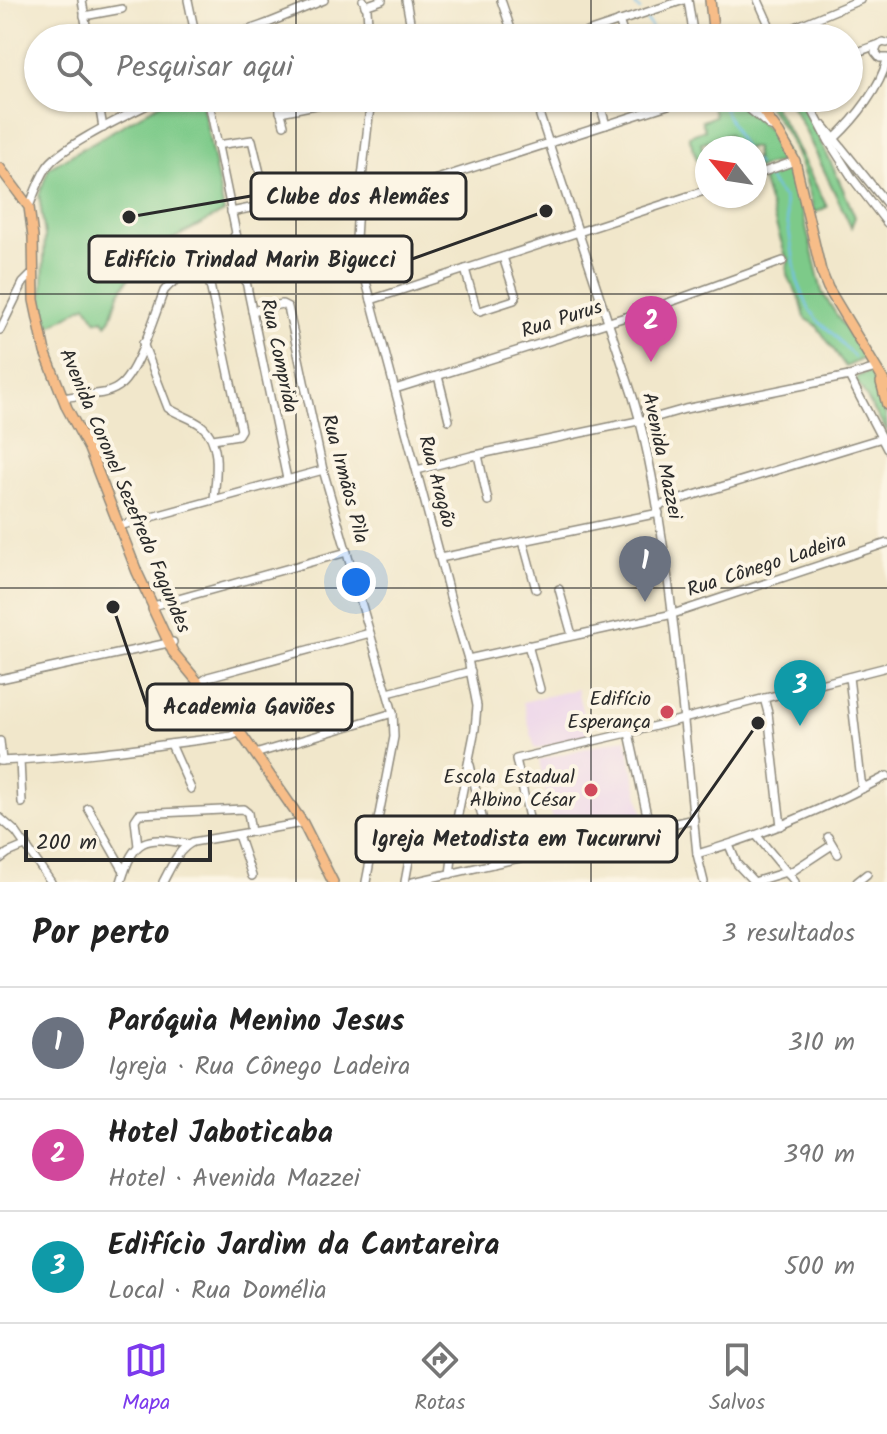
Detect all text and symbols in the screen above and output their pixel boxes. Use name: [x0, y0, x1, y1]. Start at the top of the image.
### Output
search box: [24, 24, 863, 112]
text: Pesquisar aqui: [116, 44, 293, 92]
icon: search: [52, 46, 96, 90]
north arrow: [695, 136, 767, 208]
callout: Clube dos Alemães: [251, 173, 466, 219]
text: Clube dos Alemães: [266, 181, 450, 216]
callout: Edifício Trindad Marin Bigucci: [89, 236, 412, 282]
text: Edifício Trindad Marin Bigucci: [104, 244, 397, 279]
street label: Rua Purus: [517, 292, 607, 348]
street label: Rua Comprida: [250, 296, 306, 416]
pin: 2: [625, 296, 677, 362]
street label: Avenida Coronel Sezefredo Fagundes: [49, 344, 199, 639]
street label: Avenida Mazzei: [632, 390, 690, 524]
street label: Rua Irmãos Pìla: [311, 411, 377, 547]
street label: Rua Aragão: [408, 432, 464, 532]
street label: Rua Cônego Ladeira: [683, 525, 851, 607]
pin: 1: [619, 536, 671, 602]
your location: [336, 562, 376, 602]
pin: 3: [774, 660, 826, 726]
callout: Academia Gaviões: [147, 684, 352, 730]
place label: Edifício Esperança: [567, 684, 651, 739]
text: Academia Gaviões: [163, 691, 336, 726]
marker: Edifício Esperança: [658, 703, 676, 721]
place label: Escola Estadual Albino César: [443, 762, 576, 817]
marker: Escola Estadual Albino César: [582, 781, 600, 799]
callout: Igreja Metodista em Tucururvi: [356, 816, 677, 862]
text: Igreja Metodista em Tucururvi: [371, 823, 662, 858]
scale bar: [24, 826, 212, 862]
text: 200 m: [36, 826, 97, 861]
text: Por perto: [32, 907, 170, 961]
text: 3 resultados: [721, 913, 855, 955]
text: Paróquia Menino Jesus: [108, 998, 404, 1046]
text: 1: [54, 1022, 62, 1064]
text: 310 m: [788, 1022, 855, 1064]
text: Igreja · Rua Cônego Ladeira: [108, 1046, 410, 1088]
text: Hotel Jaboticaba: [108, 1110, 333, 1158]
text: 2: [50, 1134, 66, 1176]
text: 390 m: [783, 1134, 855, 1176]
text: Hotel · Avenida Mazzei: [108, 1158, 360, 1200]
text: Edifício Jardim da Cantareira: [108, 1222, 500, 1270]
text: 3: [51, 1246, 65, 1288]
text: 500 m: [784, 1246, 855, 1288]
text: Local · Rua Domélia: [108, 1270, 327, 1312]
tab: Mapa: [122, 1338, 170, 1421]
tab: Rotas: [414, 1338, 465, 1421]
tab: Salvos: [709, 1338, 765, 1421]

